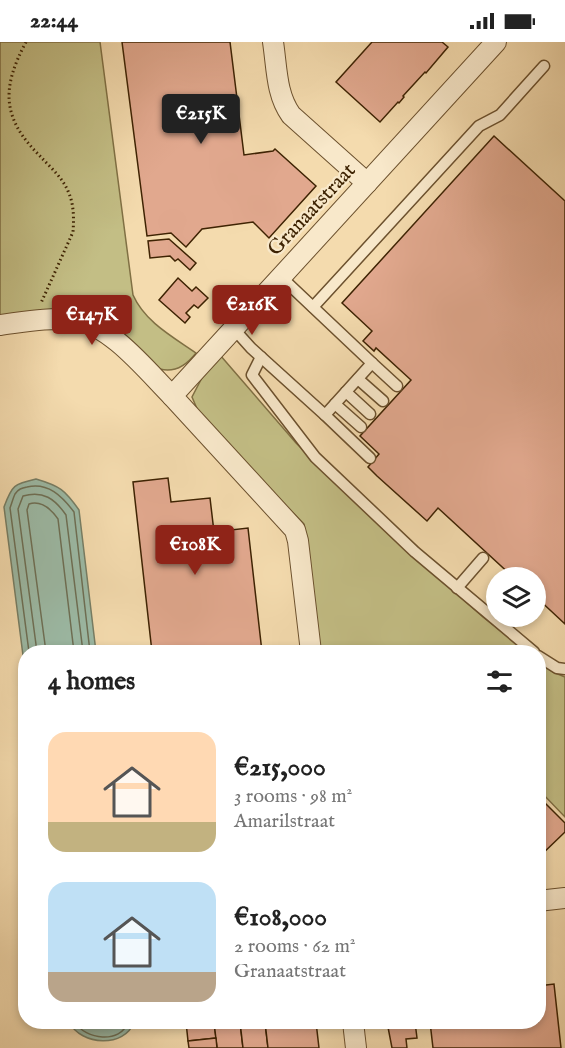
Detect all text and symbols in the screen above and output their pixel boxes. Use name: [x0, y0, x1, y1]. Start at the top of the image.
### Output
text: 22:44: [30, 7, 78, 35]
pin: €215K: [159, 94, 243, 145]
text: €215K: [176, 101, 226, 126]
street label: Granaatstraat: [262, 158, 362, 262]
pin: €216K: [210, 285, 294, 336]
text: €216K: [226, 292, 278, 317]
pin: €147K: [50, 295, 134, 346]
text: €147K: [66, 302, 118, 327]
pin: €108K: [153, 525, 237, 576]
text: €108K: [169, 532, 221, 557]
map controls: [486, 567, 546, 627]
button: layers: [486, 567, 546, 627]
text: 4 homes: [48, 665, 135, 698]
icon: filters: [483, 665, 516, 698]
text: €215,000: [234, 751, 326, 784]
icon: home: [96, 756, 168, 828]
text: 3 rooms · 98 m²: [234, 784, 352, 809]
text: Amarilstraat: [234, 809, 335, 834]
text: €108,000: [234, 901, 327, 934]
icon: home: [96, 906, 168, 978]
text: 2 rooms · 62 m²: [234, 934, 356, 959]
text: Granaatstraat: [234, 959, 346, 984]

